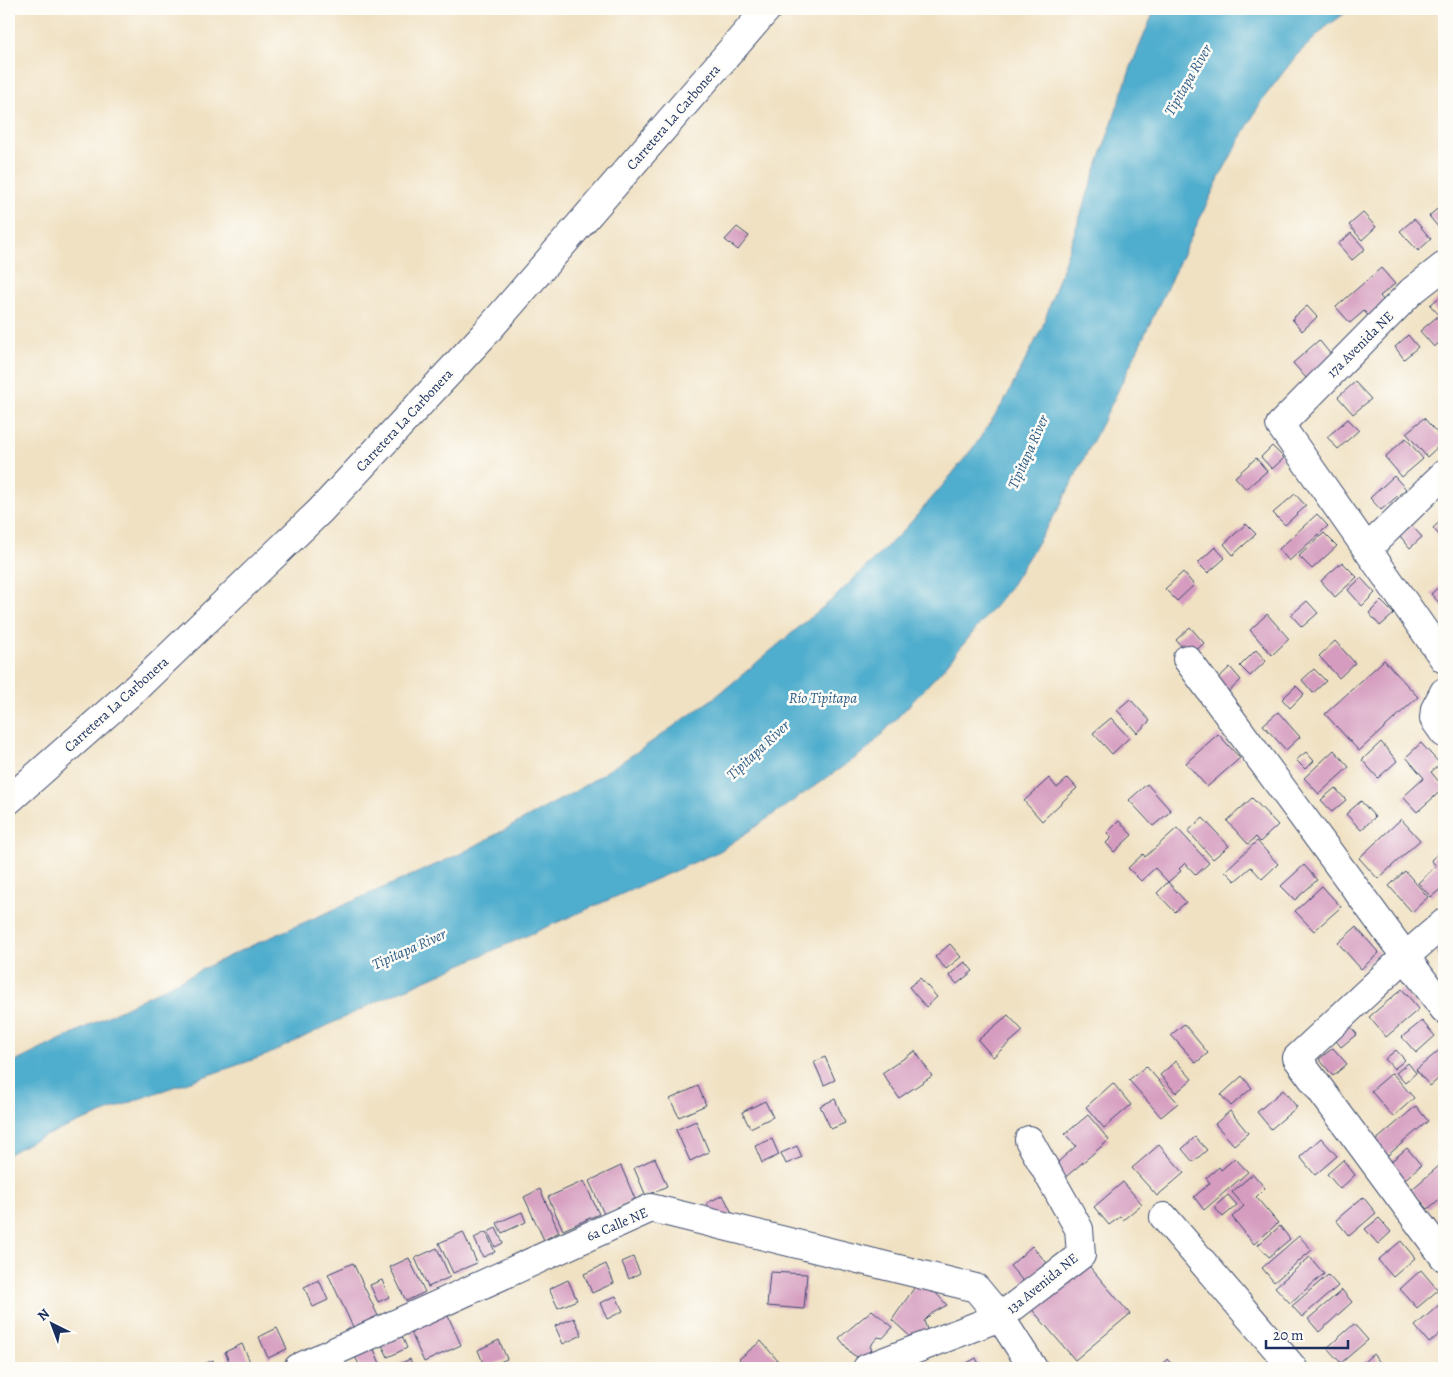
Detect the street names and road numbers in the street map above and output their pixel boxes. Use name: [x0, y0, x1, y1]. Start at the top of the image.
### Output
street label: Carretera La Carbonera: [622, 60, 725, 174]
street label: 17a Avenida NE: [1323, 307, 1398, 382]
street label: Carretera La Carbonera: [352, 364, 457, 476]
street label: Carretera La Carbonera: [60, 652, 173, 756]
street label: 6a Calle NE: [583, 1203, 651, 1246]
street label: 13a Avenida NE: [1003, 1249, 1082, 1318]

